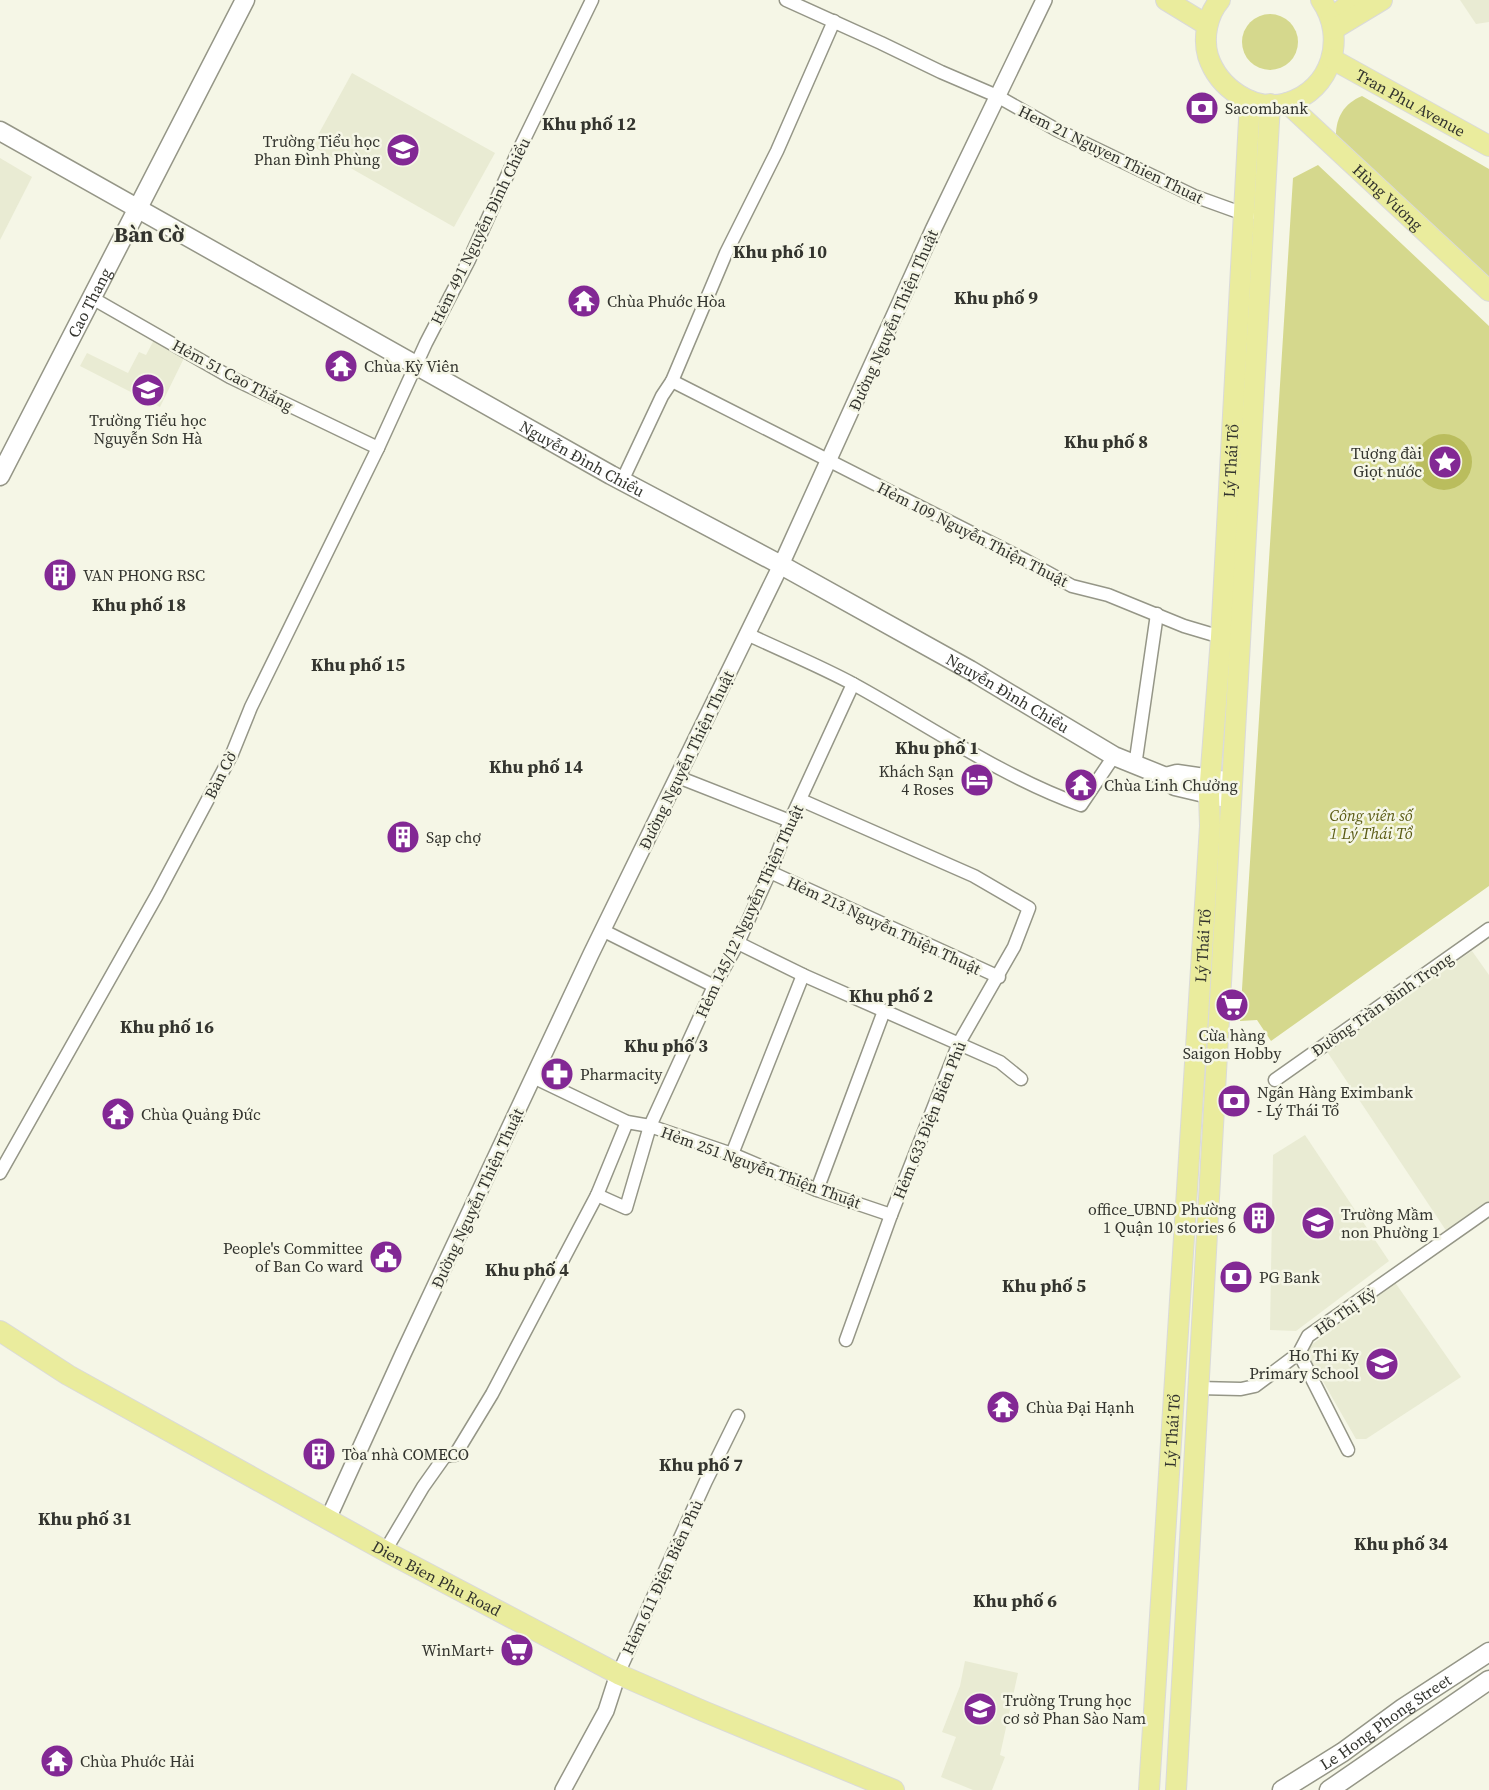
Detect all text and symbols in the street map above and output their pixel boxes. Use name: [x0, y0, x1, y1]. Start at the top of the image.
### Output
street label: Tran Phu Avenue: [1352, 63, 1469, 142]
bank icon: Sacombank: [1184, 90, 1220, 126]
place label: Sacombank: [1225, 97, 1308, 119]
street label: Hem 21 Nguyen Thien Thuat: [1015, 100, 1208, 209]
district label: Khu phố 12: [542, 111, 636, 136]
place label: Trường Tiểu học Phan Đình Phùng: [254, 130, 380, 170]
school or university icon: Trường Tiểu học Phan Đình Phùng: [385, 132, 421, 168]
street label: Hẻm 491 Nguyễn Ðình Chiểu: [425, 134, 535, 328]
street label: Hùng Vương: [1348, 159, 1428, 235]
district label: Bàn Cờ: [114, 219, 185, 249]
street label: Đường Nguyễn Thiện Thuật: [843, 225, 943, 414]
district label: Khu phố 10: [733, 239, 827, 264]
street label: Cao Thang: [62, 264, 116, 341]
temple icon: Chùa Phước Hòa: [566, 283, 602, 319]
district label: Khu phố 9: [954, 285, 1038, 310]
place label: Chùa Phước Hòa: [607, 290, 727, 312]
street label: Hẻm 51 Cao Thắng: [169, 334, 297, 416]
temple icon: Chùa Kỳ Viên: [323, 348, 359, 384]
place label: Chùa Kỳ Viên: [364, 355, 459, 377]
school or university icon: Trường Tiểu học Nguyễn Sơn Hà: [130, 372, 166, 408]
place label: Trường Tiểu học Nguyễn Sơn Hà: [89, 409, 207, 449]
street label: Nguyễn Đình Chiểu: [516, 415, 648, 502]
street label: Lý Thái Tổ: [1218, 423, 1244, 498]
district label: Khu phố 8: [1064, 429, 1148, 454]
place label: Tượng đài Giọt nước: [1351, 442, 1422, 482]
place icon: Tượng đài Giọt nước: [1427, 444, 1463, 480]
street label: Hẻm 109 Nguyễn Thiện Thuật: [874, 476, 1073, 592]
building icon: VAN PHONG RSC: [42, 557, 78, 593]
place label: VAN PHONG RSC: [83, 564, 205, 586]
district label: Khu phố 18: [92, 592, 186, 617]
street label: Nguyễn Đình Chiểu: [942, 648, 1074, 738]
district label: Khu phố 15: [311, 652, 405, 677]
street label: Đường Nguyễn Thiện Thuật: [633, 666, 739, 853]
district label: Khu phố 1: [895, 735, 979, 760]
street label: Bàn Cờ: [199, 747, 241, 802]
district label: Khu phố 14: [489, 754, 583, 779]
place label: Khách Sạn 4 Roses: [879, 760, 954, 800]
hotel icon: Khách Sạn 4 Roses: [959, 762, 995, 798]
temple icon: Chùa Linh Chưởng: [1063, 767, 1099, 803]
place label: Chùa Linh Chưởng: [1104, 774, 1238, 796]
street label: Hẻm 145/12 Nguyễn Thiện Thuật: [690, 800, 808, 1021]
park label: Công viên số 1 Lý Thái Tổ: [1329, 804, 1414, 844]
building icon: Sạp chợ: [385, 819, 421, 855]
place label: Sạp chợ: [426, 826, 481, 848]
street label: Hẻm 213 Nguyễn Thiện Thuật: [784, 870, 985, 980]
street label: Lý Thái Tổ: [1189, 908, 1216, 983]
street label: Đường Trần Bình Trọng: [1307, 947, 1457, 1061]
district label: Khu phố 2: [849, 983, 933, 1008]
supermarket icon: Cừa hàng Saigon Hobby: [1214, 987, 1250, 1023]
district label: Khu phố 16: [120, 1014, 214, 1039]
place label: Cừa hàng Saigon Hobby: [1183, 1024, 1282, 1064]
district label: Khu phố 3: [624, 1033, 708, 1058]
street label: Hẻm 633 Ðiện Biên Phủ: [887, 1038, 971, 1202]
pharmacy icon: Pharmacity: [539, 1056, 575, 1092]
place label: Pharmacity: [580, 1063, 663, 1085]
place label: Ngân Hàng Eximbank - Lý Thái Tổ: [1257, 1081, 1413, 1121]
bank icon: Ngân Hàng Eximbank - Lý Thái Tổ: [1216, 1083, 1252, 1119]
temple icon: Chùa Quảng Đức: [100, 1096, 136, 1132]
place label: Chùa Quảng Đức: [141, 1103, 261, 1125]
street label: Đường Nguyễn Thiện Thuật: [426, 1104, 529, 1292]
street label: Hẻm 251 Nguyễn Thiện Thuật: [658, 1121, 865, 1214]
place label: office_UBND Phường 1 Quận 10 stories 6: [1088, 1198, 1236, 1238]
building icon: office_UBND Phường 1 Quận 10 stories 6: [1241, 1200, 1277, 1236]
place label: Trường Mầm non Phường 1: [1341, 1203, 1440, 1243]
school or university icon: Trường Mầm non Phường 1: [1300, 1205, 1336, 1241]
place label: People's Committee of Ban Co ward: [223, 1237, 363, 1277]
public building icon: People's Committee of Ban Co ward: [368, 1239, 404, 1275]
district label: Khu phố 4: [485, 1257, 569, 1282]
bank icon: PG Bank: [1218, 1259, 1254, 1295]
place label: PG Bank: [1259, 1266, 1320, 1288]
district label: Khu phố 5: [1002, 1273, 1086, 1298]
street label: Hồ Thị Kỷ: [1310, 1281, 1381, 1340]
place label: Ho Thi Ky Primary School: [1249, 1344, 1360, 1384]
school or university icon: Ho Thi Ky Primary School: [1364, 1346, 1400, 1382]
temple icon: Chùa Đại Hạnh: [985, 1389, 1021, 1425]
street label: Lý Thái Tổ: [1158, 1393, 1185, 1468]
place label: Chùa Đại Hạnh: [1026, 1396, 1135, 1418]
building icon: Tòa nhà COMECO: [301, 1436, 337, 1472]
place label: Tòa nhà COMECO: [342, 1443, 469, 1465]
district label: Khu phố 7: [659, 1452, 743, 1477]
street label: Hẻm 611 Điện Biên Phủ: [616, 1496, 708, 1658]
district label: Khu phố 31: [38, 1506, 132, 1531]
district label: Khu phố 34: [1354, 1531, 1448, 1556]
street label: Dien Bien Phu Road: [368, 1535, 505, 1621]
district label: Khu phố 6: [973, 1588, 1057, 1613]
supermarket icon: WinMart+: [499, 1632, 535, 1668]
place label: WinMart+: [422, 1639, 495, 1661]
street label: Le Hong Phong Street: [1316, 1668, 1456, 1775]
place label: Trường Trung học cơ sở Phan Sào Nam: [1003, 1689, 1146, 1729]
school or university icon: Trường Trung học cơ sở Phan Sào Nam: [962, 1691, 998, 1727]
temple icon: Chùa Phước Hải: [39, 1743, 75, 1779]
place label: Chùa Phước Hải: [80, 1750, 195, 1772]

